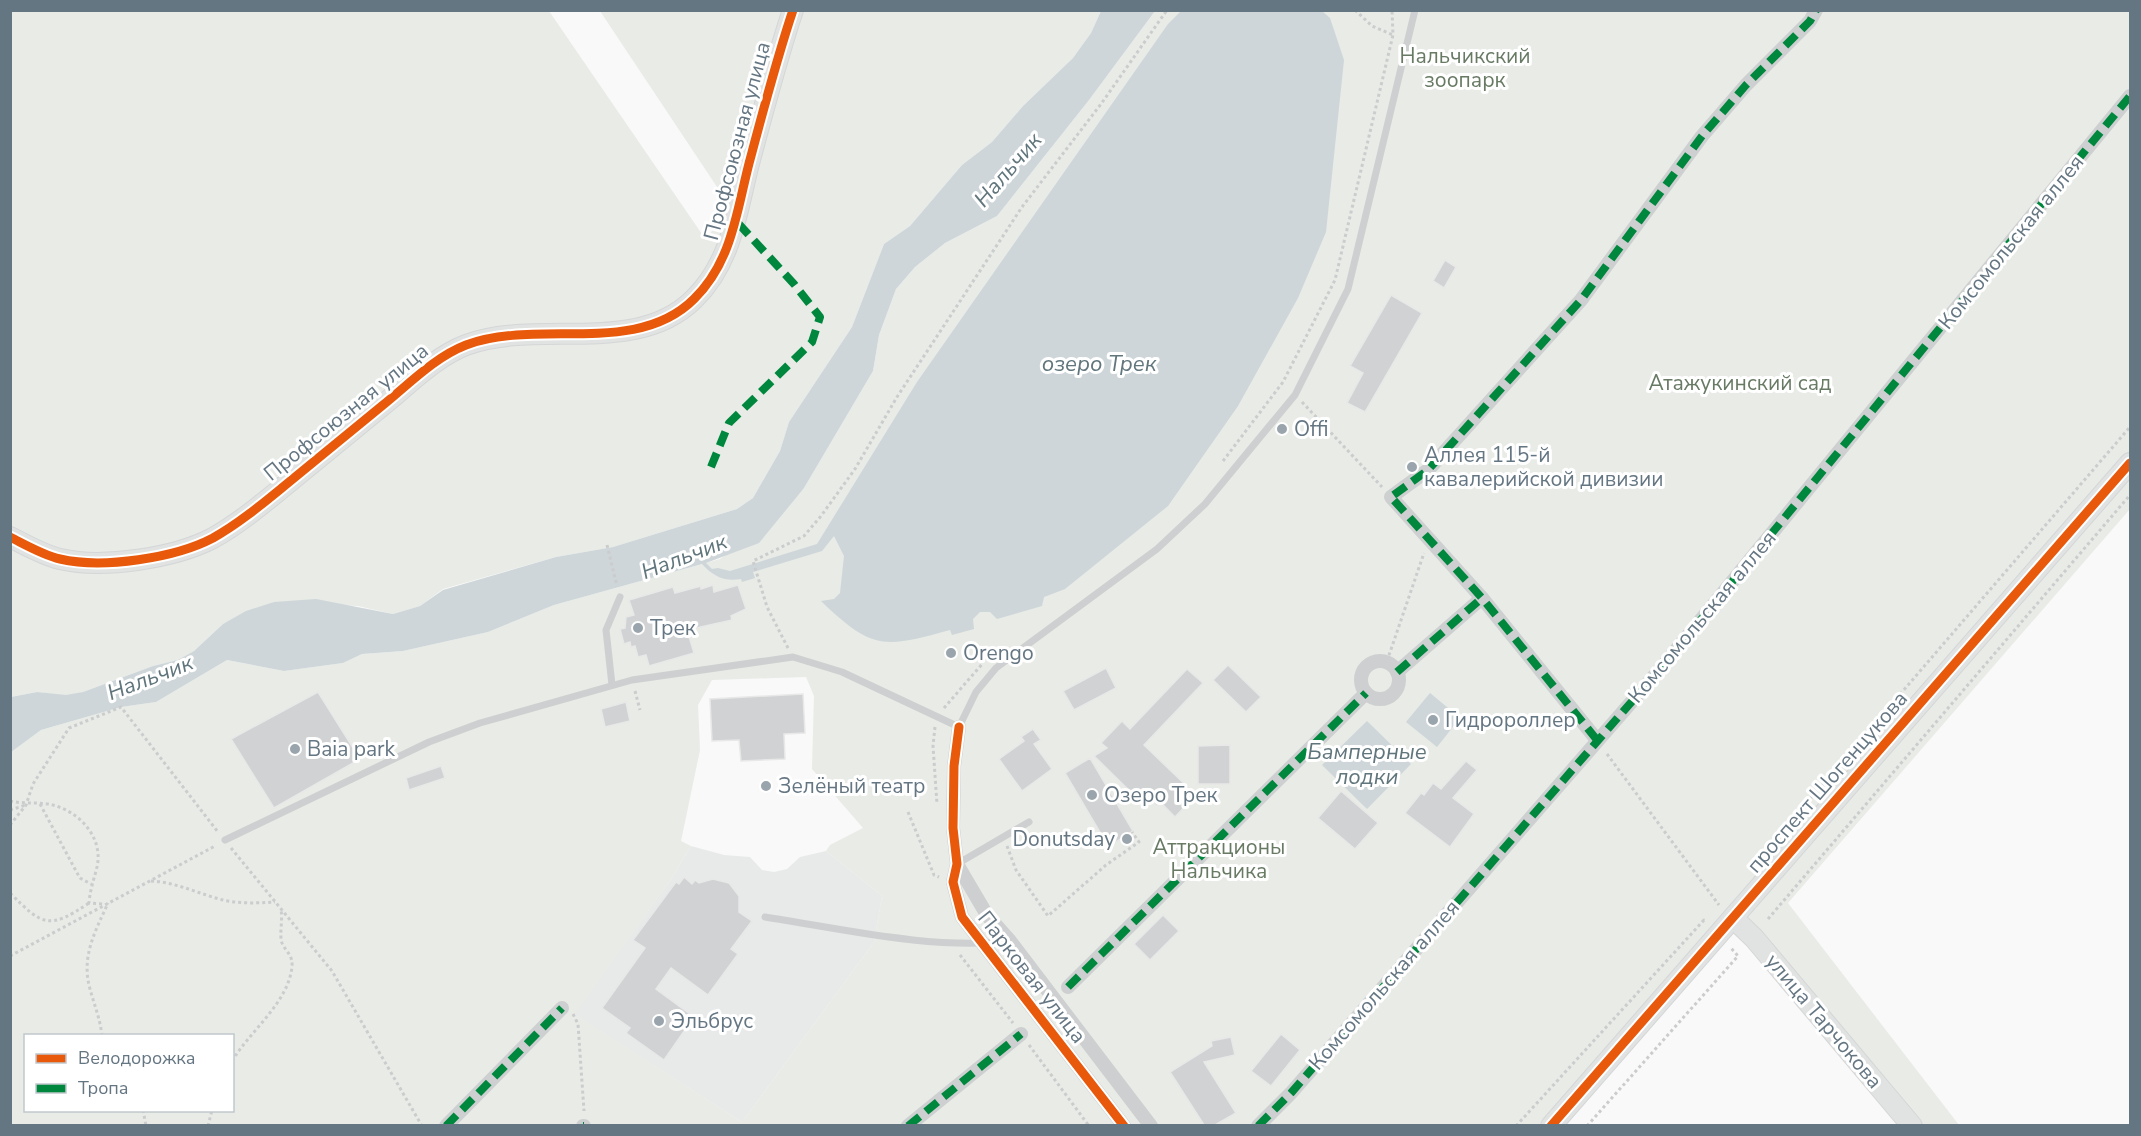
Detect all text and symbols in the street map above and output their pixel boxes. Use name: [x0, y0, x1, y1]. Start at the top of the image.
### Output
street label: Профсоюзная улица: [697, 39, 777, 243]
park label: Нальчикский зоопарк: [1399, 42, 1531, 94]
water label: Нальчик: [967, 126, 1049, 214]
street label: Комсомольская аллея: [1932, 149, 2090, 335]
street label: Профсоюзная улица: [258, 337, 434, 487]
water label: озеро Трек: [1042, 349, 1157, 379]
park label: Атажукинский сад: [1648, 369, 1832, 397]
place label: Offi: [1294, 415, 1329, 443]
marker: Offi: [1275, 422, 1289, 436]
place label: Аллея 115-й кавалерийской дивизии: [1424, 441, 1664, 493]
marker: Аллея 115-й кавалерийской дивизии: [1405, 460, 1419, 474]
street label: Комсомольская аллея: [1622, 525, 1782, 709]
water label: Нальчик: [637, 527, 732, 587]
place label: Трек: [650, 614, 697, 642]
marker: Трек: [631, 621, 645, 635]
place label: Orengo: [963, 639, 1034, 667]
marker: Orengo: [944, 646, 958, 660]
water label: Нальчик: [103, 648, 198, 708]
street label: проспект Шогенцукова: [1740, 685, 1914, 879]
place label: Гидророллер: [1445, 706, 1576, 734]
marker: Гидророллер: [1426, 713, 1440, 727]
place label: Baia park: [307, 735, 396, 763]
water label: Бамперные лодки: [1307, 737, 1427, 792]
marker: Baia park: [288, 742, 302, 756]
place label: Зелёный театр: [778, 772, 925, 800]
marker: Зелёный театр: [759, 779, 773, 793]
place label: Озеро Трек: [1104, 781, 1219, 809]
marker: Озеро Трек: [1085, 788, 1099, 802]
place label: Donutsday: [1013, 825, 1115, 853]
marker: Donutsday: [1120, 832, 1134, 846]
park label: Аттракционы Нальчика: [1153, 833, 1285, 885]
street label: Комсомольская аллея: [1302, 894, 1466, 1076]
street label: Парковая улица: [972, 905, 1092, 1049]
street label: улица Тарчокова: [1759, 948, 1889, 1094]
place label: Эльбрус: [671, 1007, 753, 1035]
marker: Эльбрус: [652, 1014, 666, 1028]
legend: [24, 1034, 234, 1112]
text: Велодорожка: [78, 1046, 195, 1070]
text: Тропа: [78, 1076, 129, 1100]

